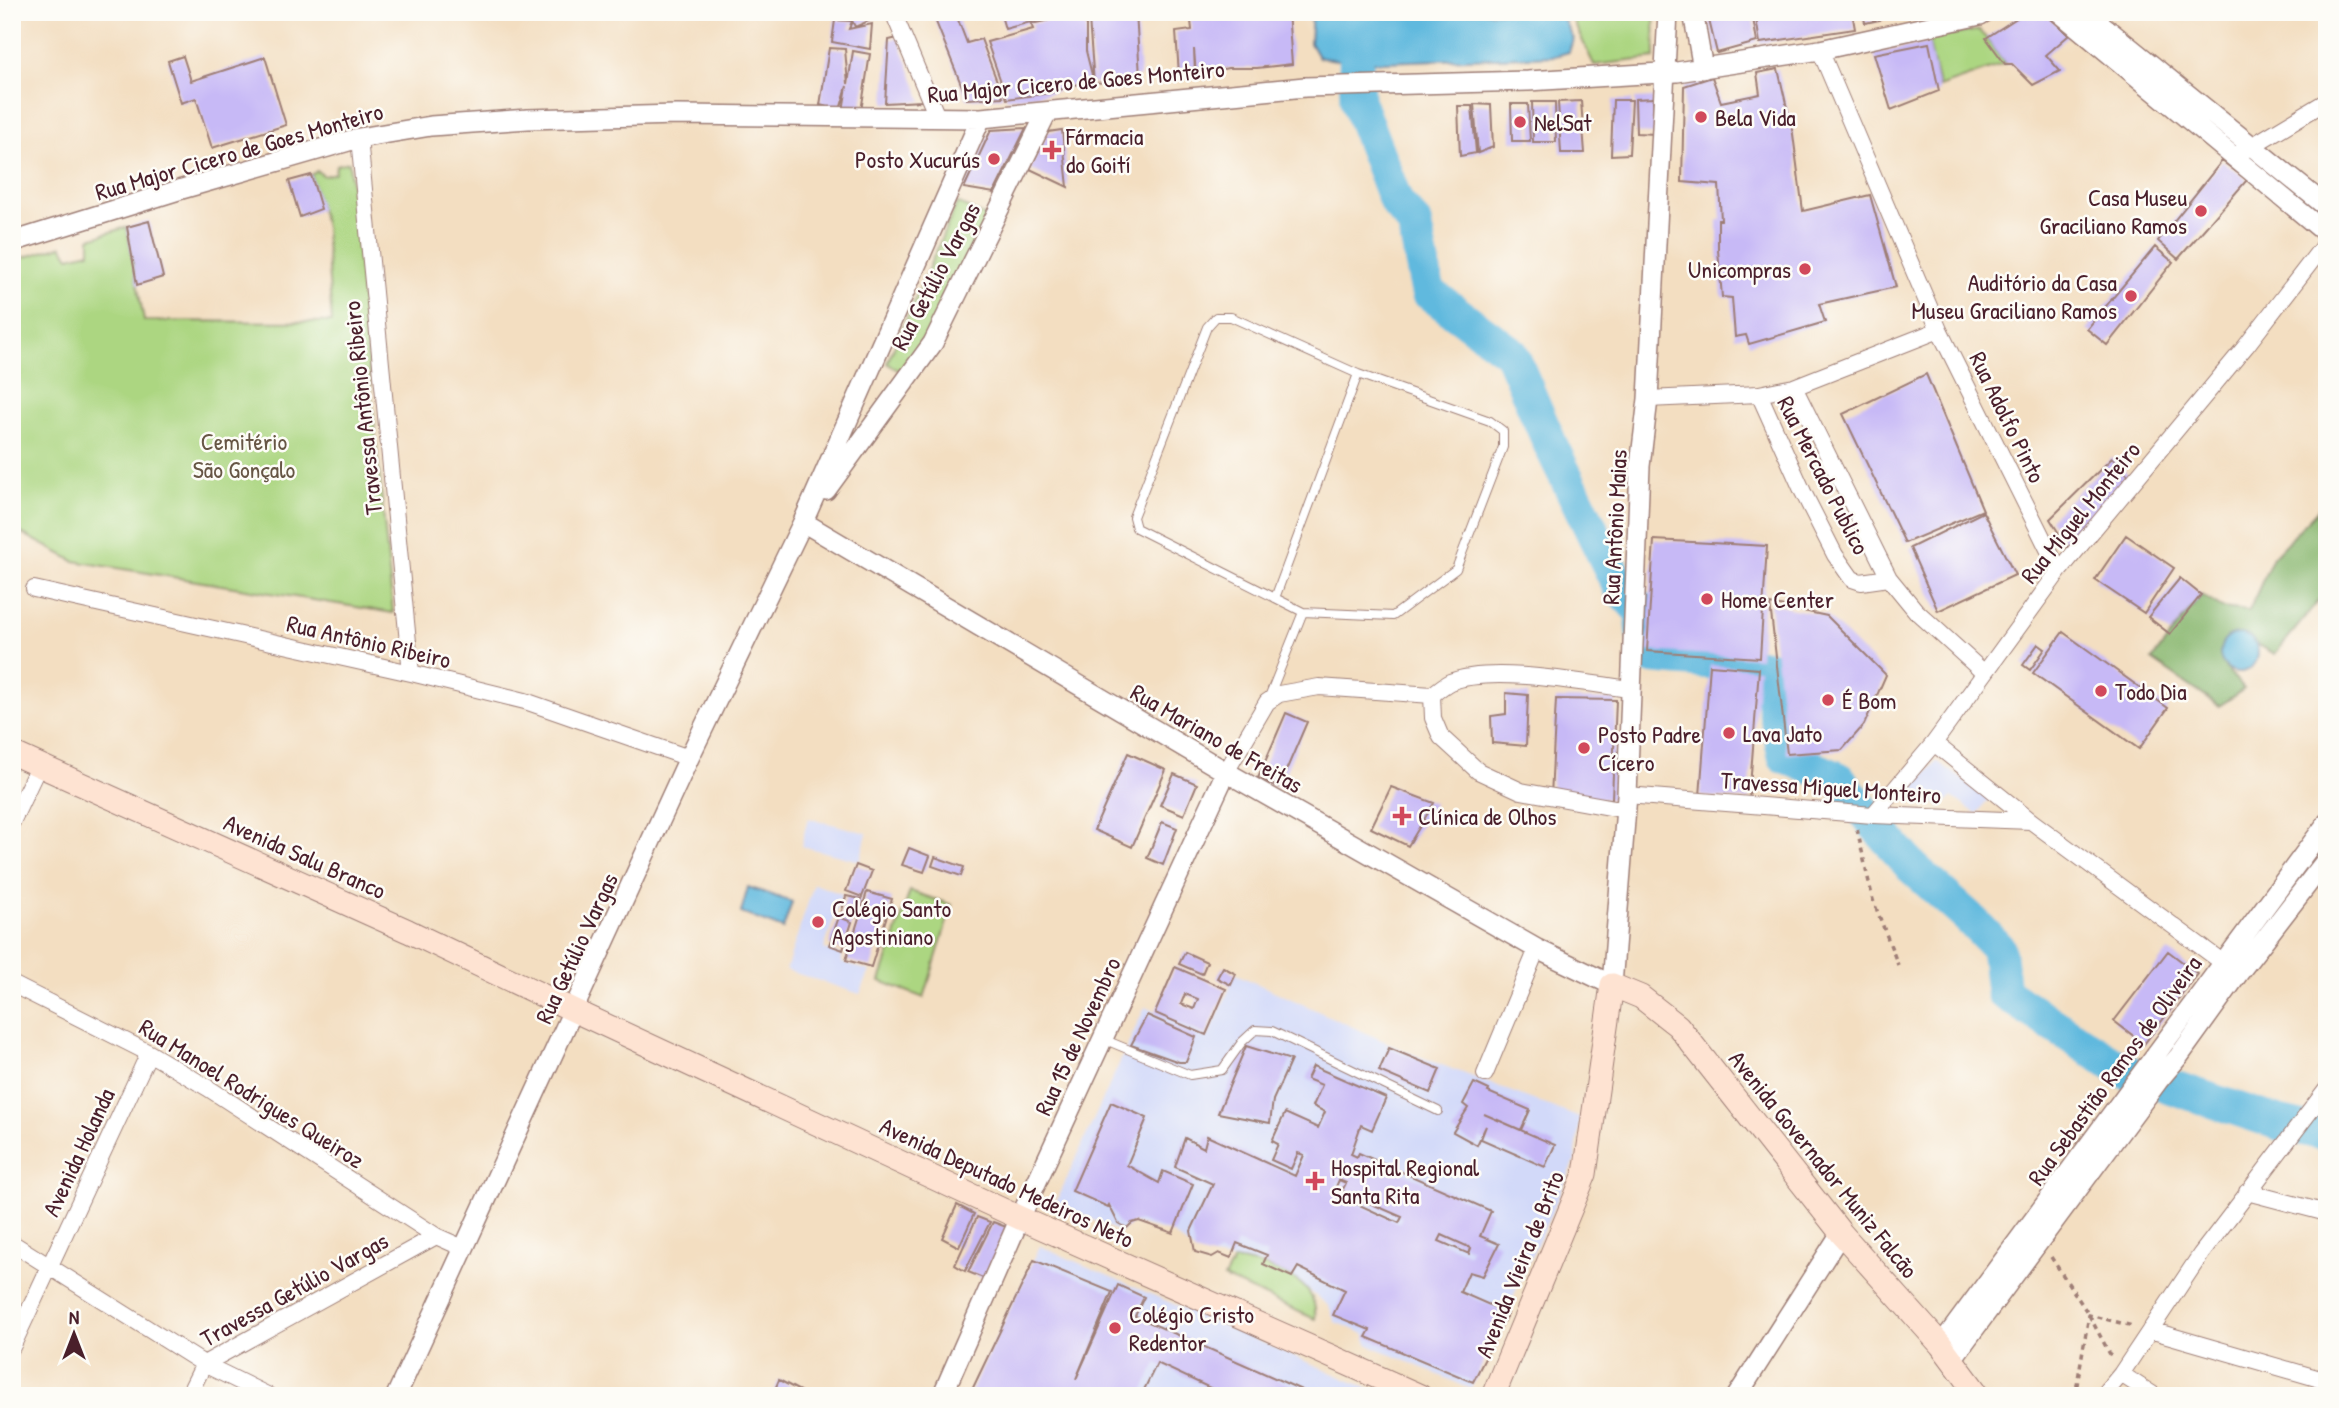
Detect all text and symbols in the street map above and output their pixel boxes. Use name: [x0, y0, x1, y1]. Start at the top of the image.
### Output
street label: Rua Major Cicero de Goes Monteiro: [926, 52, 1226, 110]
street label: Rua Major Cicero de Goes Monteiro: [91, 94, 387, 207]
place label: Bela Vida: [1715, 101, 1796, 133]
place label: NelSat: [1534, 106, 1592, 138]
marker: Bela Vida: [1693, 109, 1709, 125]
marker: NelSat: [1512, 114, 1528, 130]
place label: Fármacia do Goití: [1065, 120, 1143, 180]
marker: Fármacia do Goití: [1044, 142, 1060, 158]
place label: Posto Xucurús: [855, 143, 980, 175]
marker: Posto Xucurús: [986, 151, 1002, 167]
place label: Casa Museu Graciliano Ramos: [2039, 181, 2187, 241]
street label: Rua Getúlio Vargas: [883, 197, 987, 355]
marker: Casa Museu Graciliano Ramos: [2193, 203, 2209, 219]
place label: Unicompras: [1688, 253, 1791, 285]
marker: Unicompras: [1797, 261, 1813, 277]
place label: Auditório da Casa Museu Graciliano Ramos: [1912, 266, 2117, 326]
marker: Auditório da Casa Museu Graciliano Ramos: [2123, 288, 2139, 304]
street label: Travessa Antônio Ribeiro: [335, 299, 389, 516]
street label: Rua Adolfo Pinto: [1962, 346, 2054, 488]
street label: Rua Mercado Publico: [1770, 390, 1878, 560]
park label: Cemitério São Gonçalo: [193, 425, 296, 485]
street label: Rua Miguel Monteiro: [2013, 434, 2147, 590]
street label: Rua Antônio Maias: [1594, 449, 1634, 605]
place label: Home Center: [1721, 583, 1834, 615]
marker: Home Center: [1699, 591, 1715, 607]
street label: Rua Antônio Ribeiro: [284, 607, 454, 675]
place label: Todo Dia: [2115, 675, 2187, 707]
street label: Rua Mariano de Freitas: [1125, 676, 1309, 800]
marker: Todo Dia: [2093, 683, 2109, 699]
place label: É Bom: [1842, 684, 1896, 716]
marker: É Bom: [1820, 692, 1836, 708]
place label: Lava Jato: [1743, 717, 1822, 749]
place label: Posto Padre Cícero: [1598, 718, 1701, 778]
marker: Lava Jato: [1721, 725, 1737, 741]
marker: Posto Padre Cícero: [1576, 740, 1592, 756]
street label: Travessa Miguel Monteiro: [1720, 763, 1943, 811]
place label: Clínica de Olhos: [1418, 800, 1557, 832]
street label: Avenida Salu Branco: [219, 806, 391, 906]
marker: Clínica de Olhos: [1392, 806, 1412, 826]
street label: Rua Getúlio Vargas: [527, 867, 625, 1029]
place label: Colégio Santo Agostiniano: [832, 892, 952, 952]
marker: Colégio Santo Agostiniano: [810, 914, 826, 930]
street label: Rua Sebastião Ramos de Oliveira: [2020, 949, 2208, 1191]
street label: Rua 15 de Novembro: [1026, 951, 1128, 1120]
street label: Rua Manoel Rodrigues Queiroz: [133, 1011, 371, 1175]
street label: Avenida Governador Muniz Falcão: [1722, 1044, 1926, 1285]
street label: Avenida Holanda: [34, 1083, 122, 1221]
street label: Avenida Deputado Medeiros Neto: [875, 1109, 1139, 1255]
place label: Hospital Regional Santa Rita: [1331, 1151, 1480, 1211]
street label: Avenida Vieira de Brito: [1467, 1166, 1571, 1362]
marker: Hospital Regional Santa Rita: [1305, 1171, 1325, 1191]
street label: Travessa Getúlio Vargas: [194, 1224, 394, 1354]
place label: Colégio Cristo Redentor: [1129, 1298, 1254, 1358]
north arrow: [38, 1300, 108, 1370]
text: N: [69, 1304, 79, 1330]
marker: Colégio Cristo Redentor: [1107, 1320, 1123, 1336]

